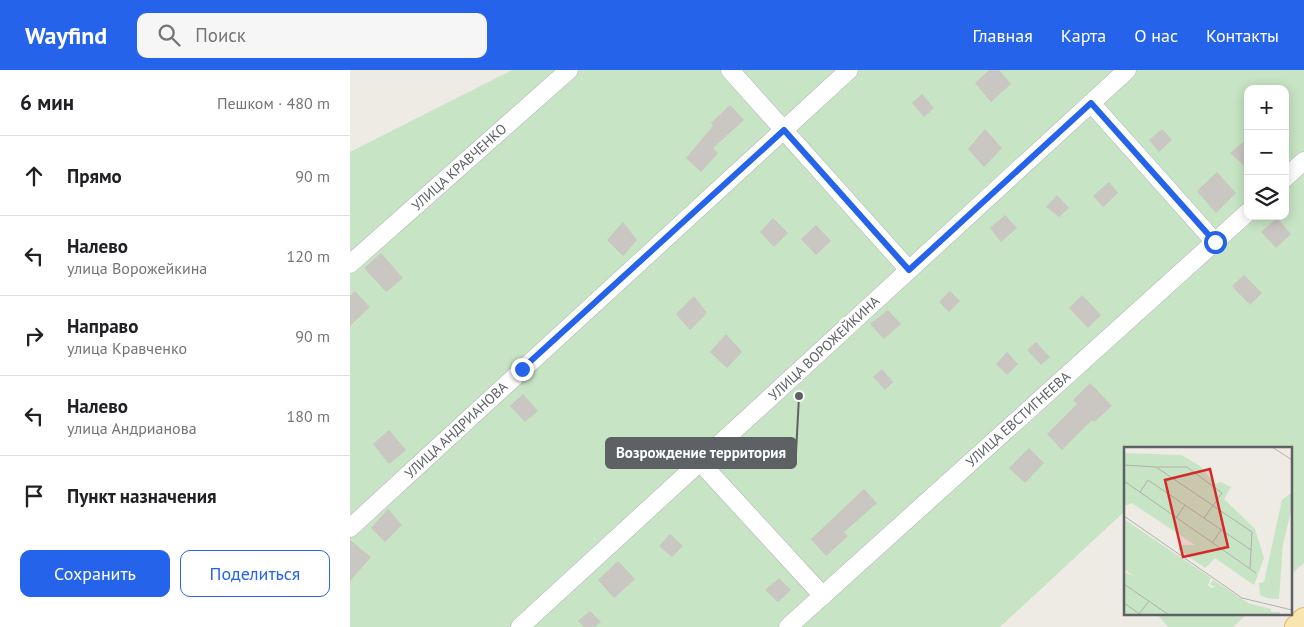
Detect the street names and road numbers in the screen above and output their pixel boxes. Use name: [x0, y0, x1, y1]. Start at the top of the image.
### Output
street label: УЛИЦА КРАВЧЕНКО: [408, 120, 510, 214]
street label: УЛИЦА ВОРОЖЕЙКИНА: [765, 291, 884, 404]
street label: УЛИЦА ЕВСТИГНЕЕВА: [962, 367, 1075, 471]
street label: УЛИЦА АНДРИАНОВА: [401, 377, 512, 482]

